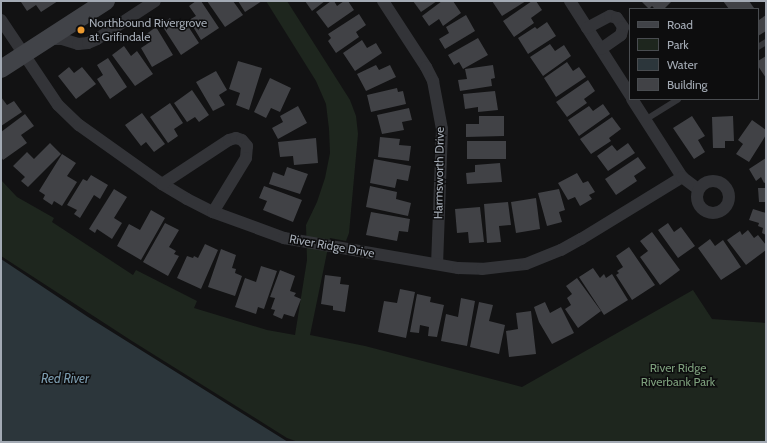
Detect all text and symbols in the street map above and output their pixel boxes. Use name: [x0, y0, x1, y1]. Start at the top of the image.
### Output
legend: [629, 8, 759, 100]
place label: Northbound Rivergrove at Grifindale: [89, 16, 207, 44]
text: Road: [667, 17, 693, 32]
marker: Northbound Rivergrove at Grifindale: [76, 25, 86, 35]
text: Park: [667, 37, 689, 52]
text: Water: [667, 57, 697, 72]
text: Building: [667, 77, 708, 92]
street label: Harmsworth Drive: [431, 127, 447, 219]
street label: River Ridge Drive: [288, 231, 376, 261]
park label: River Ridge Riverbank Park: [641, 361, 715, 389]
water label: Red River: [41, 370, 89, 386]

